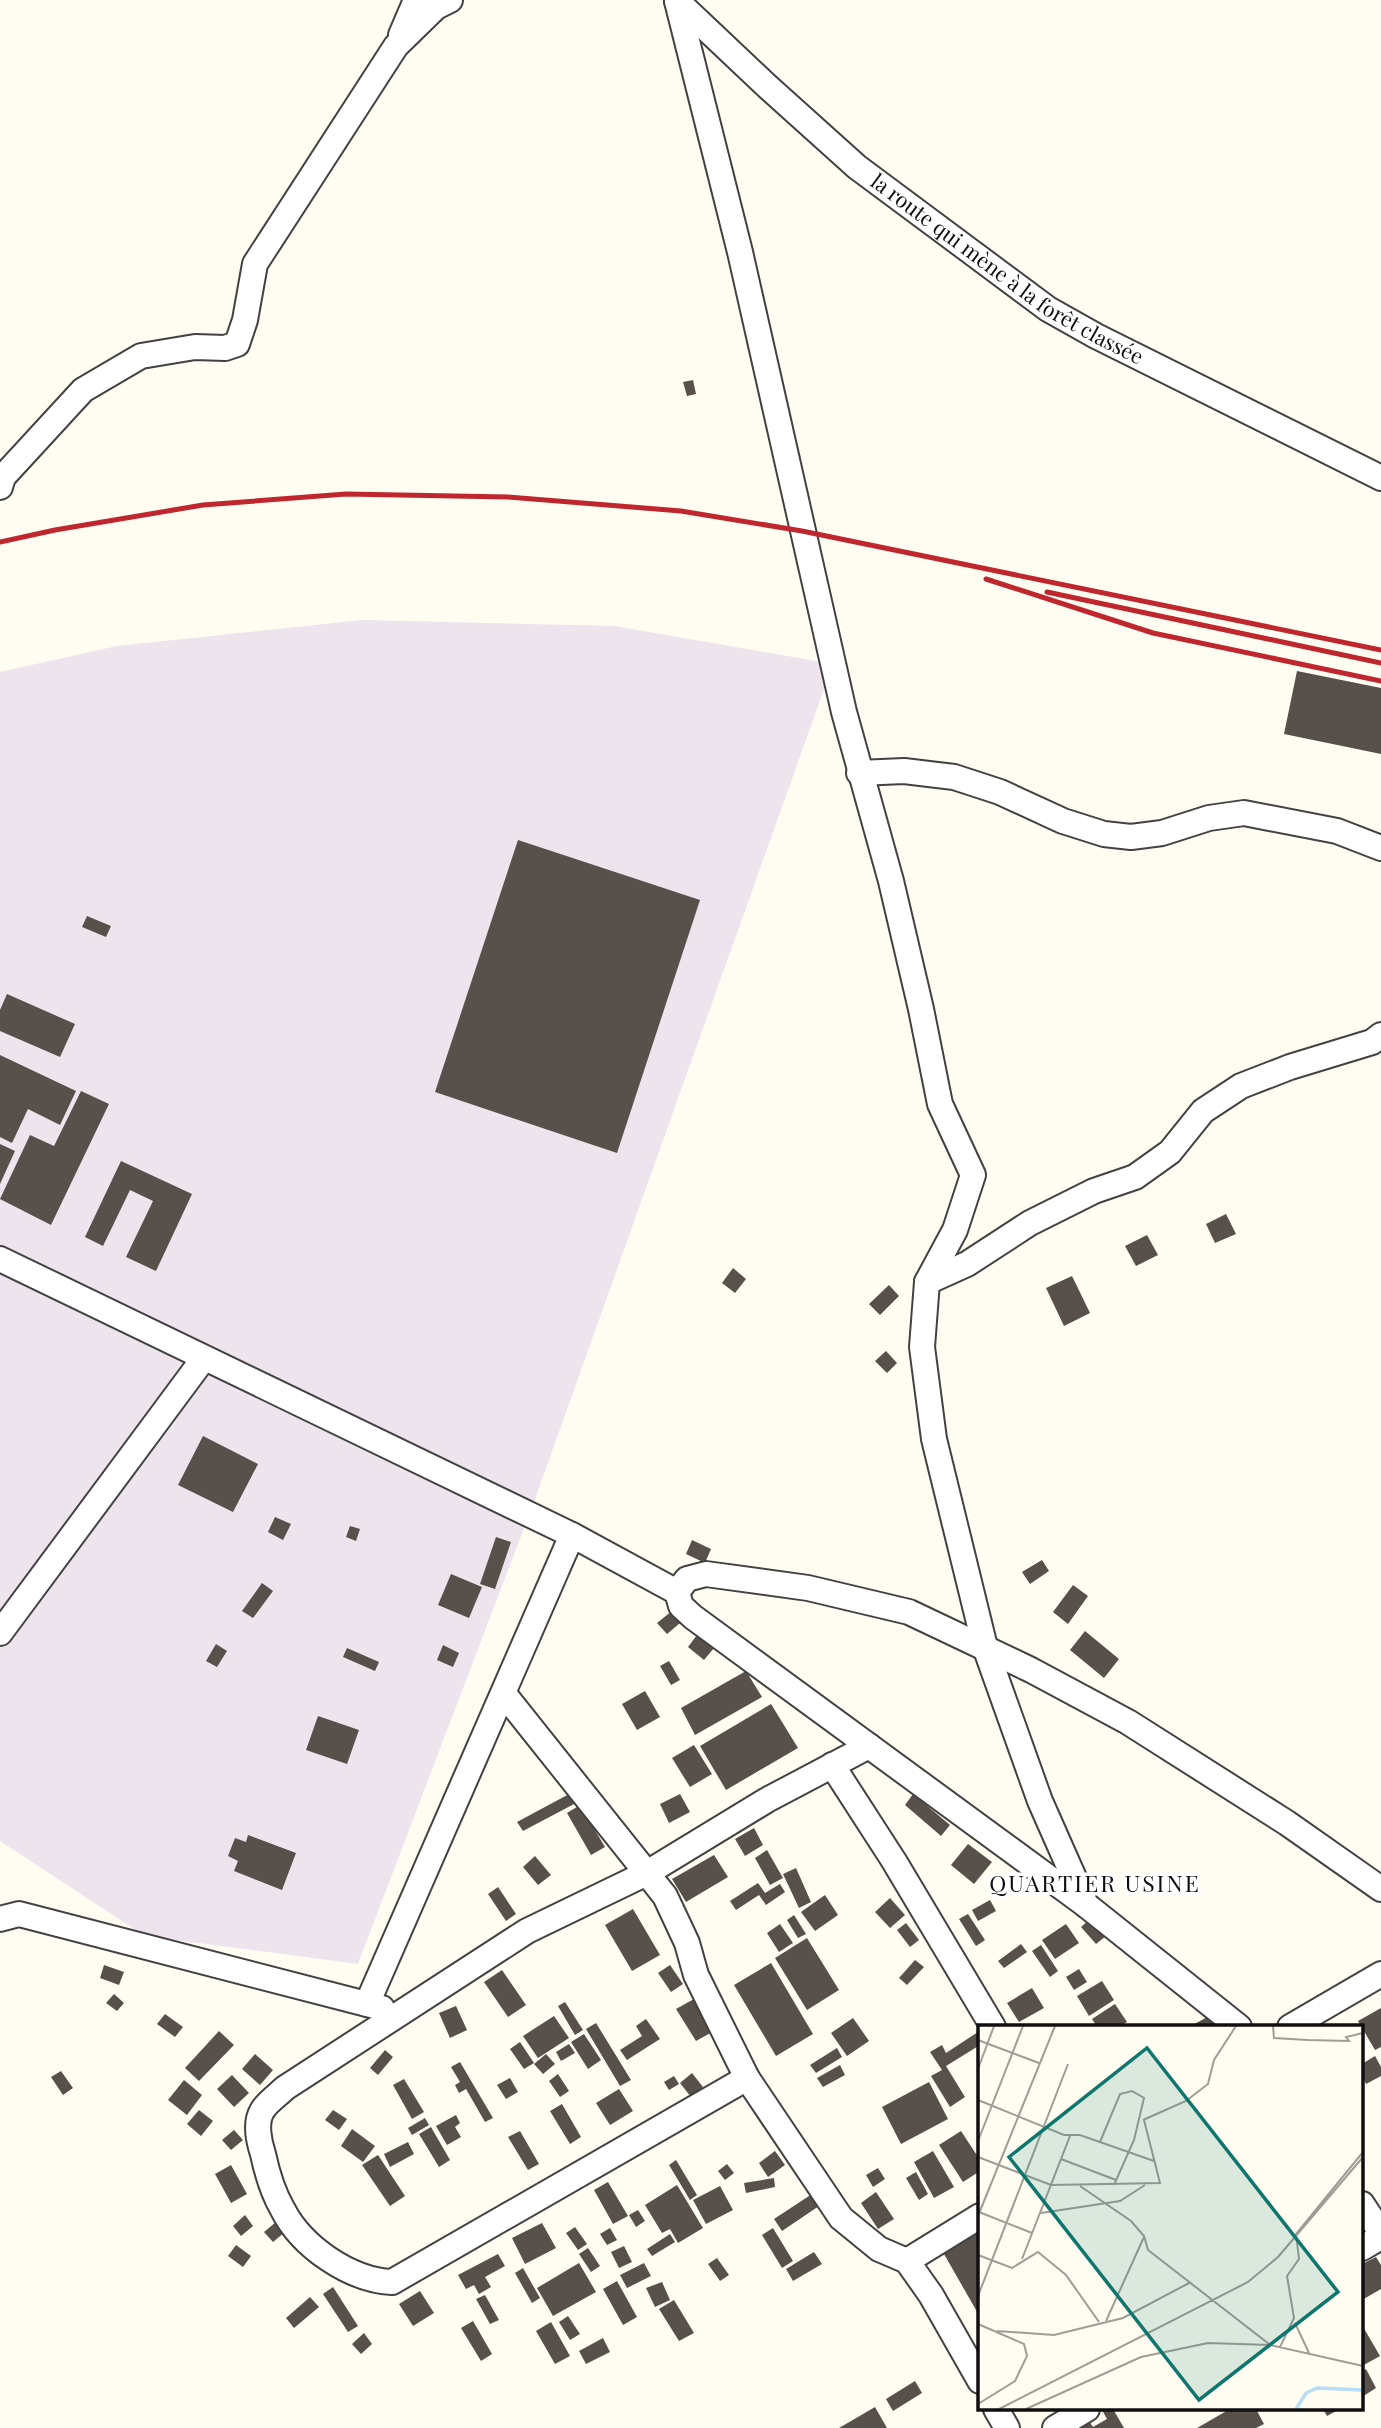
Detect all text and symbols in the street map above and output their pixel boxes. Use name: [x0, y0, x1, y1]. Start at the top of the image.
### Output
street label: la route qui mène à la forêt classée: [866, 166, 1149, 369]
district label: QUARTIER USINE: [989, 1867, 1201, 1898]
inset map: [978, 2025, 1364, 2410]

